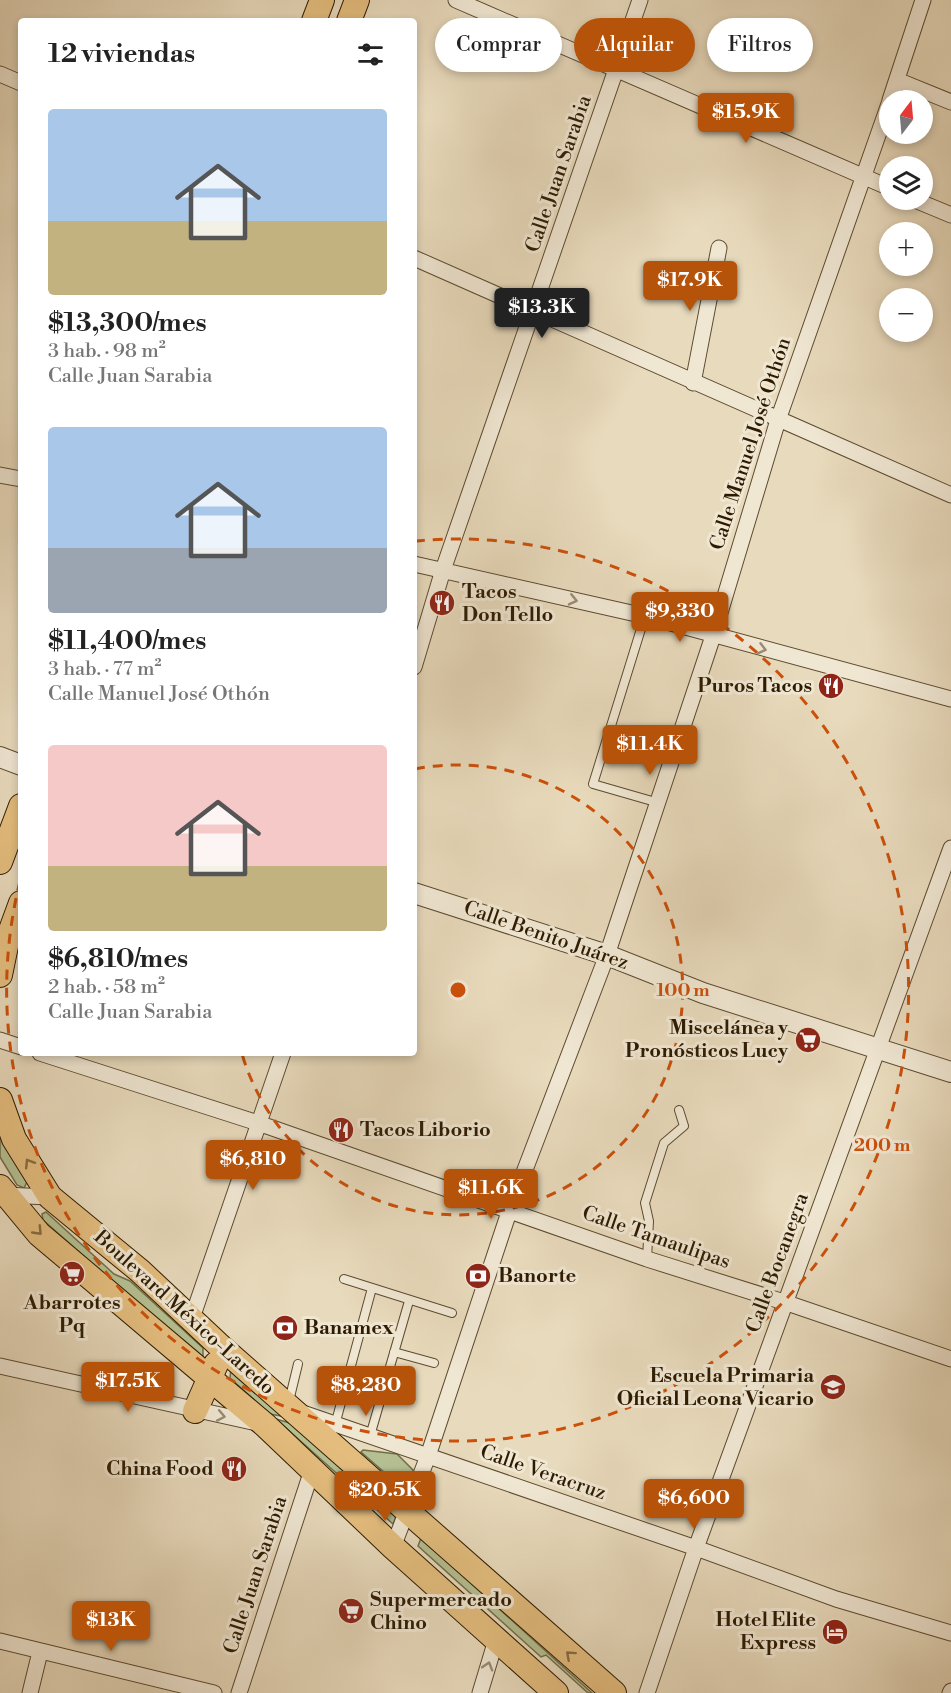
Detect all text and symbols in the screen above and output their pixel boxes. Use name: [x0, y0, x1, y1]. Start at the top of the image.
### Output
chip: Comprar: [435, 18, 562, 72]
chip: Alquilar: [574, 18, 695, 72]
chip: Filtros: [707, 18, 813, 72]
text: 12 viviendas: [48, 38, 195, 70]
icon: filters: [354, 38, 387, 71]
north arrow: [879, 90, 933, 144]
map controls: [879, 90, 933, 342]
street label: Calle Juan Sarabia: [520, 91, 598, 256]
pin: $15.9K: [697, 93, 795, 144]
text: $15.9K: [712, 100, 780, 125]
icon: home: [164, 148, 272, 256]
button: layers: [879, 156, 933, 210]
button: +: [879, 222, 933, 276]
pin: $17.9K: [641, 261, 739, 312]
text: $17.9K: [657, 268, 723, 293]
pin: $13.3K: [493, 288, 591, 339]
button: −: [879, 288, 933, 342]
text: $13.3K: [508, 295, 576, 320]
text: $13,300/mes: [48, 307, 207, 339]
street label: Calle Manuel José Othón: [705, 334, 797, 553]
text: 3 hab. · 98 m²: [48, 339, 166, 364]
text: Calle Juan Sarabia: [48, 364, 212, 389]
icon: home: [164, 466, 272, 574]
place label: Tacos Don Tello: [462, 580, 553, 628]
restaurant icon: Tacos Don Tello: [427, 588, 457, 618]
pin: $9,330: [631, 592, 729, 643]
one-way arrow: [568, 593, 578, 606]
text: $9,330: [645, 599, 715, 624]
text: $11,400/mes: [48, 625, 207, 657]
one-way arrow: [756, 642, 767, 654]
text: 3 hab. · 77 m²: [48, 657, 161, 682]
restaurant icon: Puros Tacos: [816, 671, 846, 701]
place label: Puros Tacos: [697, 674, 812, 699]
text: Calle Manuel José Othón: [48, 682, 270, 707]
pin: $11.4K: [601, 725, 699, 776]
text: $11.4K: [617, 732, 683, 757]
icon: home: [164, 784, 272, 892]
street label: Calle Benito Juárez: [460, 896, 632, 976]
text: $6,810/mes: [48, 943, 188, 975]
text: 2 hab. · 58 m²: [48, 975, 165, 1000]
text: 100 m: [656, 979, 710, 1002]
centre of rings: [448, 980, 468, 1000]
text: Calle Juan Sarabia: [48, 1000, 212, 1025]
place label: Miscelánea y Pronósticos Lucy: [625, 1016, 789, 1064]
supermarket icon: Miscelánea y Pronósticos Lucy: [793, 1025, 823, 1055]
restaurant icon: Tacos Liborio: [326, 1115, 356, 1145]
place label: Tacos Liborio: [360, 1118, 491, 1143]
text: 200 m: [854, 1134, 911, 1157]
pin: $6,810: [204, 1140, 302, 1191]
text: $6,810: [220, 1147, 286, 1172]
one-way arrow: [25, 1159, 36, 1170]
pin: $11.6K: [442, 1169, 540, 1220]
text: $11.6K: [458, 1176, 524, 1201]
street label: Calle Bocanegra: [741, 1189, 815, 1336]
street label: Calle Tamaulipas: [579, 1201, 733, 1275]
street label: Boulevard México-Laredo: [88, 1224, 280, 1401]
one-way arrow: [31, 1225, 42, 1235]
supermarket icon: Abarrotes Pq: [57, 1259, 87, 1289]
bank icon: Banorte: [463, 1261, 493, 1291]
place label: Banorte: [498, 1264, 577, 1289]
place label: Abarrotes Pq: [23, 1291, 120, 1339]
bank icon: Banamex: [270, 1313, 300, 1343]
place label: Banamex: [304, 1316, 394, 1341]
pin: $17.5K: [79, 1362, 177, 1413]
place label: Escuela Primaria Oficial Leona Vicario: [617, 1364, 814, 1412]
pin: $8,280: [317, 1366, 415, 1417]
text: $17.5K: [95, 1369, 161, 1394]
school or university icon: Escuela Primaria Oficial Leona Vicario: [818, 1372, 848, 1402]
text: $8,280: [331, 1373, 401, 1398]
one-way arrow: [216, 1409, 226, 1422]
street label: Calle Veracruz: [477, 1440, 609, 1506]
restaurant icon: China Food: [219, 1454, 249, 1484]
place label: China Food: [106, 1457, 214, 1482]
pin: $20.5K: [336, 1471, 434, 1522]
text: $20.5K: [348, 1478, 422, 1503]
pin: $6,600: [645, 1479, 743, 1530]
text: $6,600: [658, 1486, 730, 1511]
street label: Calle Juan Sarabia: [219, 1492, 294, 1657]
place label: Supermercado Chino: [370, 1588, 512, 1636]
supermarket icon: Supermercado Chino: [336, 1596, 366, 1626]
pin: $13K: [75, 1601, 147, 1652]
text: $13K: [86, 1608, 136, 1633]
place label: Hotel Elite Express: [716, 1608, 816, 1656]
hotel icon: Hotel Elite Express: [820, 1617, 850, 1647]
one-way arrow: [566, 1651, 576, 1662]
one-way arrow: [481, 1661, 493, 1672]

